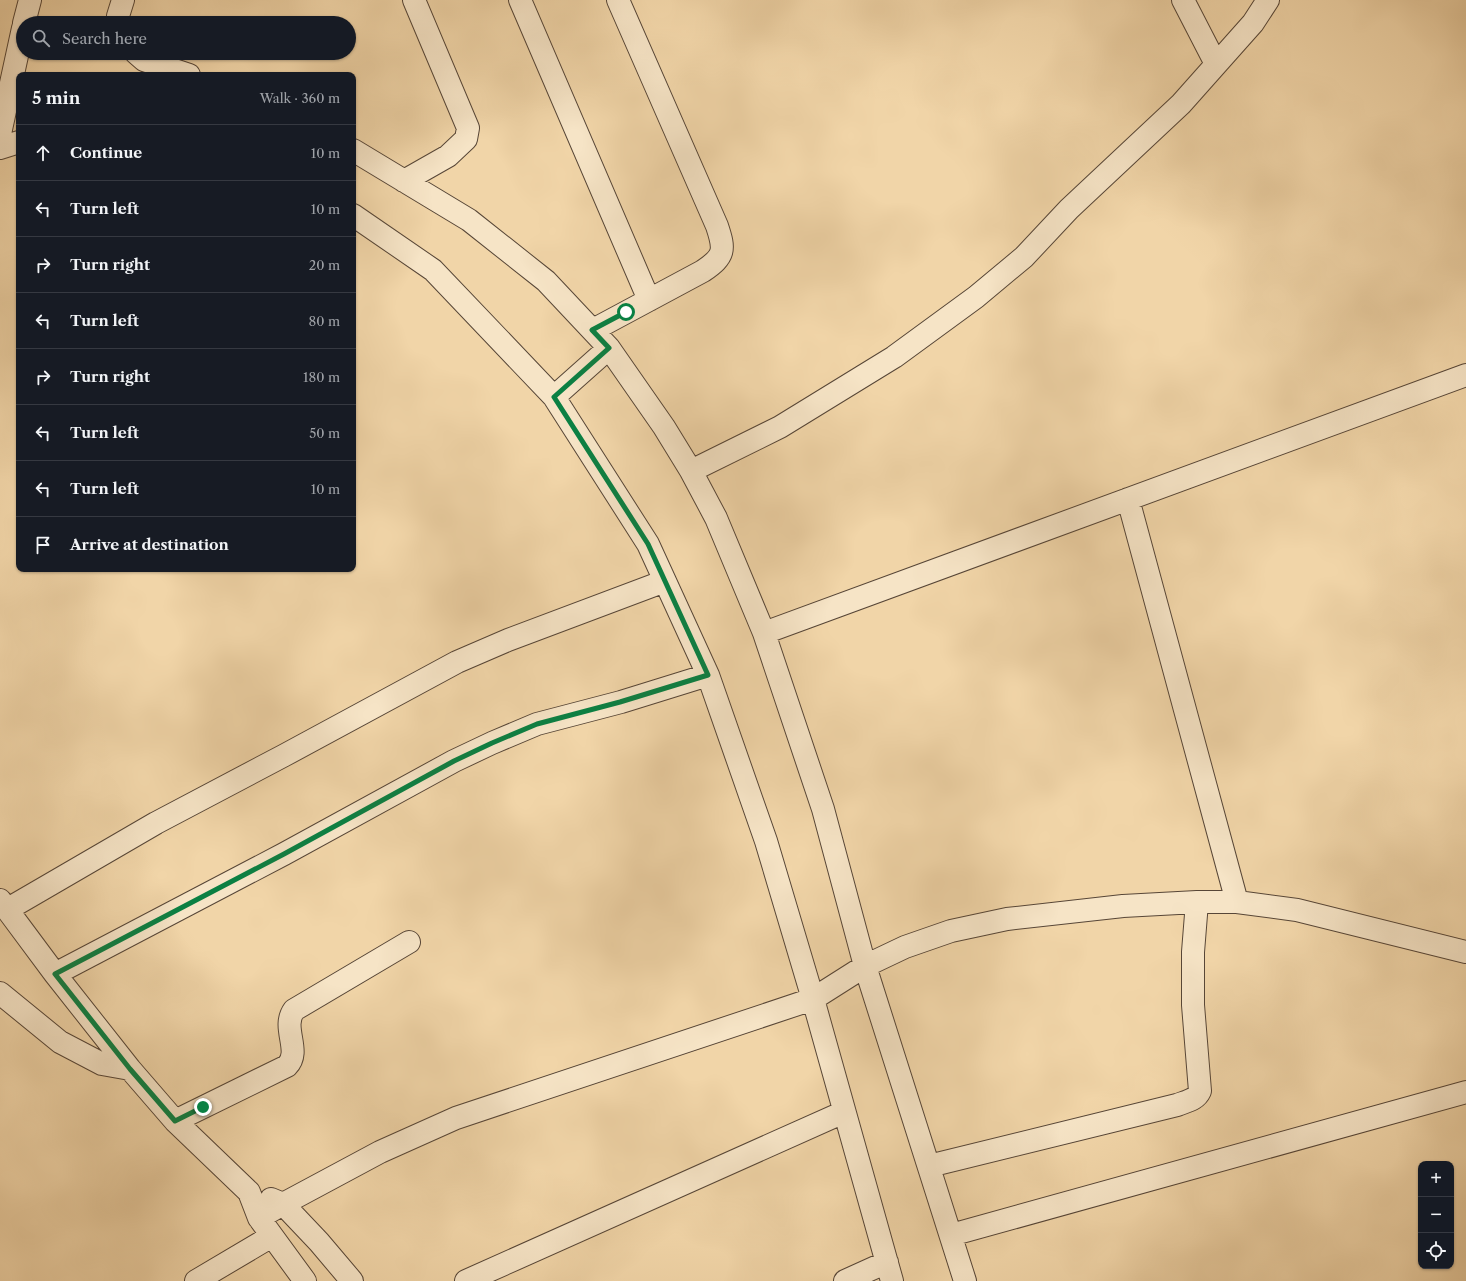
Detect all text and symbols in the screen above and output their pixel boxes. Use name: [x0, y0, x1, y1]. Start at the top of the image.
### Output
search box: [16, 16, 356, 60]
icon: search: [30, 27, 52, 49]
text: Search here: [62, 29, 147, 48]
text: 5 min: [32, 88, 80, 108]
text: Walk · 360 m: [260, 90, 340, 106]
icon: ahead: [32, 142, 54, 164]
text: Continue: [70, 143, 142, 162]
text: 10 m: [311, 145, 340, 161]
icon: left: [32, 198, 54, 220]
text: Turn left: [70, 199, 139, 218]
text: 10 m: [311, 201, 340, 217]
icon: right: [32, 254, 54, 276]
text: Turn right: [70, 255, 150, 274]
text: 20 m: [309, 257, 340, 273]
route start: [617, 303, 635, 321]
icon: left: [32, 310, 54, 332]
text: Turn left: [70, 311, 139, 330]
text: 80 m: [308, 313, 340, 329]
icon: right: [32, 366, 54, 388]
text: Turn right: [70, 367, 150, 386]
text: 180 m: [303, 369, 340, 385]
icon: left: [32, 422, 54, 444]
text: Turn left: [70, 423, 139, 442]
text: 50 m: [309, 425, 340, 441]
icon: left: [32, 478, 54, 500]
text: Turn left: [70, 479, 139, 498]
text: 10 m: [311, 481, 340, 497]
icon: arrive: [32, 534, 54, 556]
text: Arrive at destination: [70, 535, 229, 554]
route end: [194, 1098, 212, 1116]
map controls: [1418, 1161, 1454, 1269]
button: +: [1418, 1161, 1454, 1197]
button: −: [1418, 1197, 1454, 1233]
button: locate: [1418, 1233, 1454, 1269]

